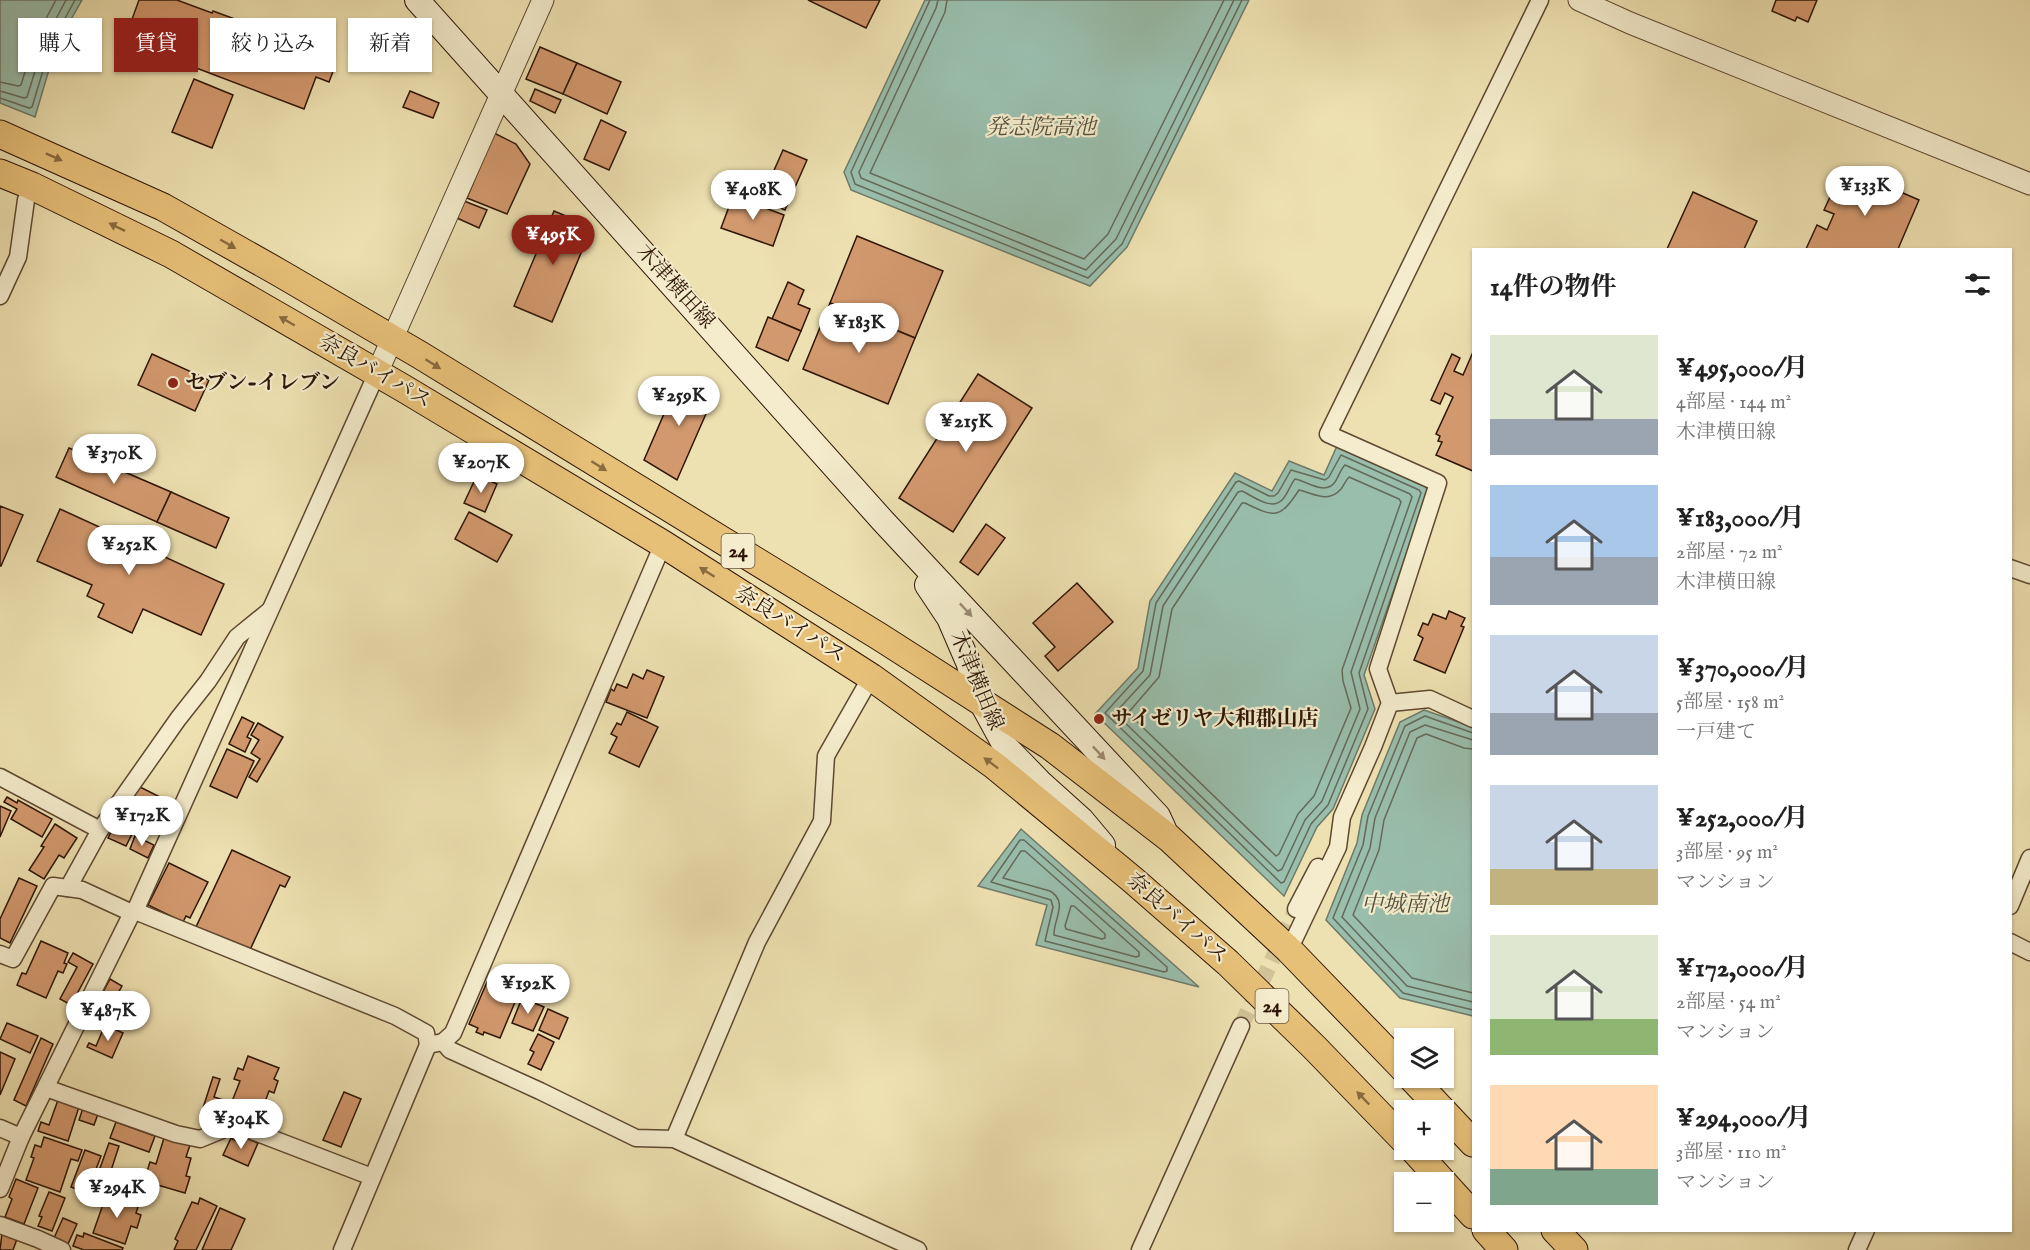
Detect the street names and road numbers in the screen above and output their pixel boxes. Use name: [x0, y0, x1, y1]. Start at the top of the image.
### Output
street label: 木津横田線: [630, 239, 720, 335]
street label: 奈良バイパス: [314, 329, 436, 415]
road number: 24: [722, 534, 754, 568]
street label: 奈良バイパス: [730, 580, 850, 670]
street label: 木津横田線: [943, 627, 1009, 735]
street label: 奈良バイパス: [1121, 868, 1233, 970]
road number: 24: [1256, 989, 1288, 1023]

